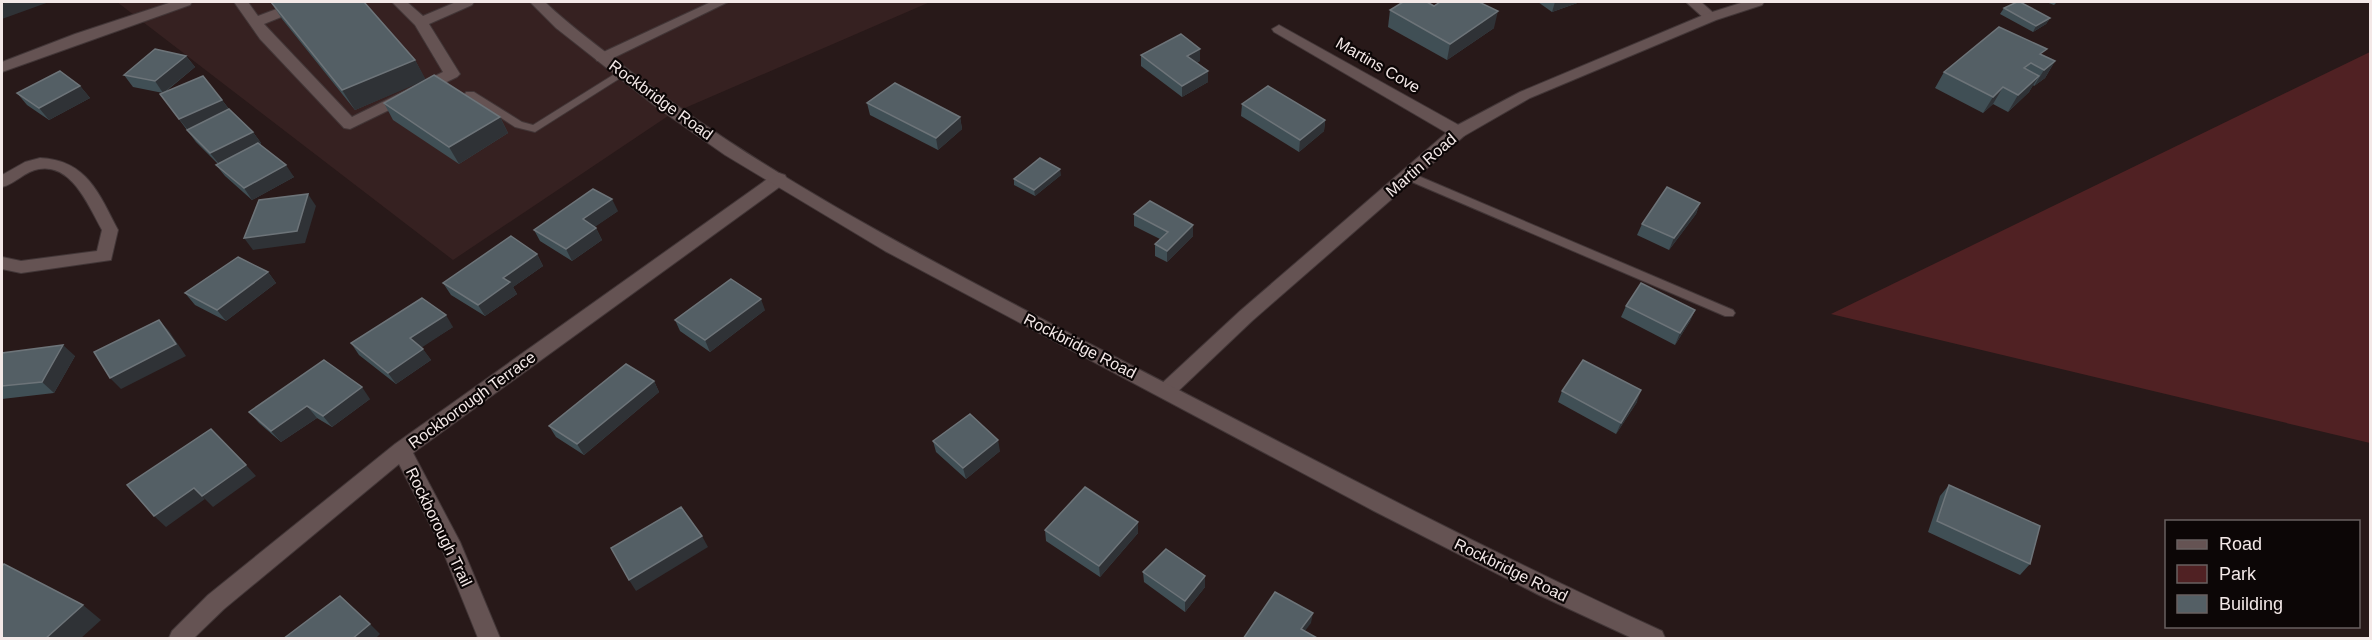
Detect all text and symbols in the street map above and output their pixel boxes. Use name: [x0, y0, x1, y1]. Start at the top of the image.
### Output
street label: Martins Cove: [1333, 34, 1423, 96]
street label: Rockbridge Road: [606, 57, 716, 143]
street label: Martin Road: [1383, 130, 1459, 200]
street label: Rockbridge Road: [1021, 310, 1139, 382]
street label: Rockborough Terrace: [405, 348, 539, 452]
street label: Rockborough Trail: [403, 465, 475, 589]
legend: [2165, 520, 2360, 628]
text: Road: [2219, 534, 2262, 554]
street label: Rockbridge Road: [1452, 535, 1570, 605]
text: Park: [2219, 564, 2257, 584]
text: Building: [2219, 594, 2283, 614]

